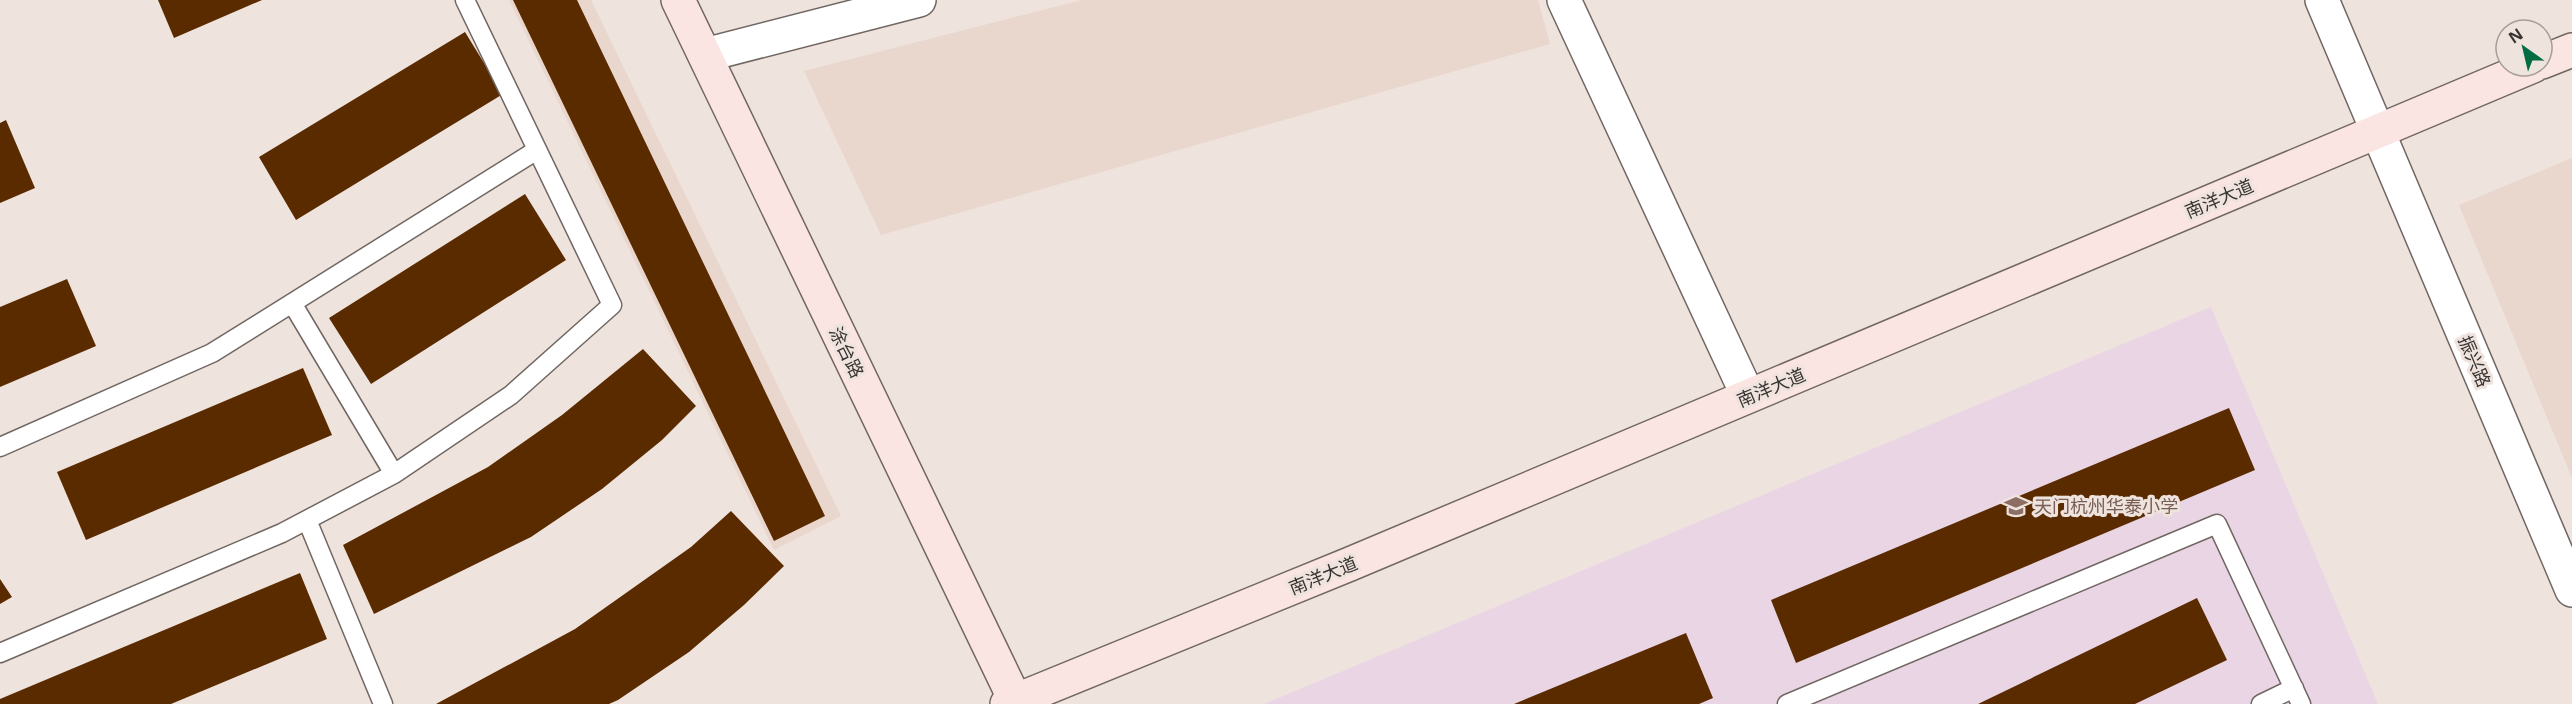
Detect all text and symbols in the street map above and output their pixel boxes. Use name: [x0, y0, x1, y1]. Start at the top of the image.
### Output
north arrow: [2494, 18, 2554, 78]
text: N: [2504, 23, 2527, 48]
street label: 南洋大道: [2181, 173, 2257, 223]
street label: 涂台路: [824, 322, 870, 382]
street label: 振兴路: [2453, 331, 2497, 391]
street label: 南洋大道: [1733, 362, 1809, 412]
school or university icon: 天门杭州华泰小学: [2003, 493, 2029, 519]
place label: 天门杭州华泰小学: [2034, 494, 2178, 518]
street label: 南洋大道: [1285, 550, 1361, 600]

